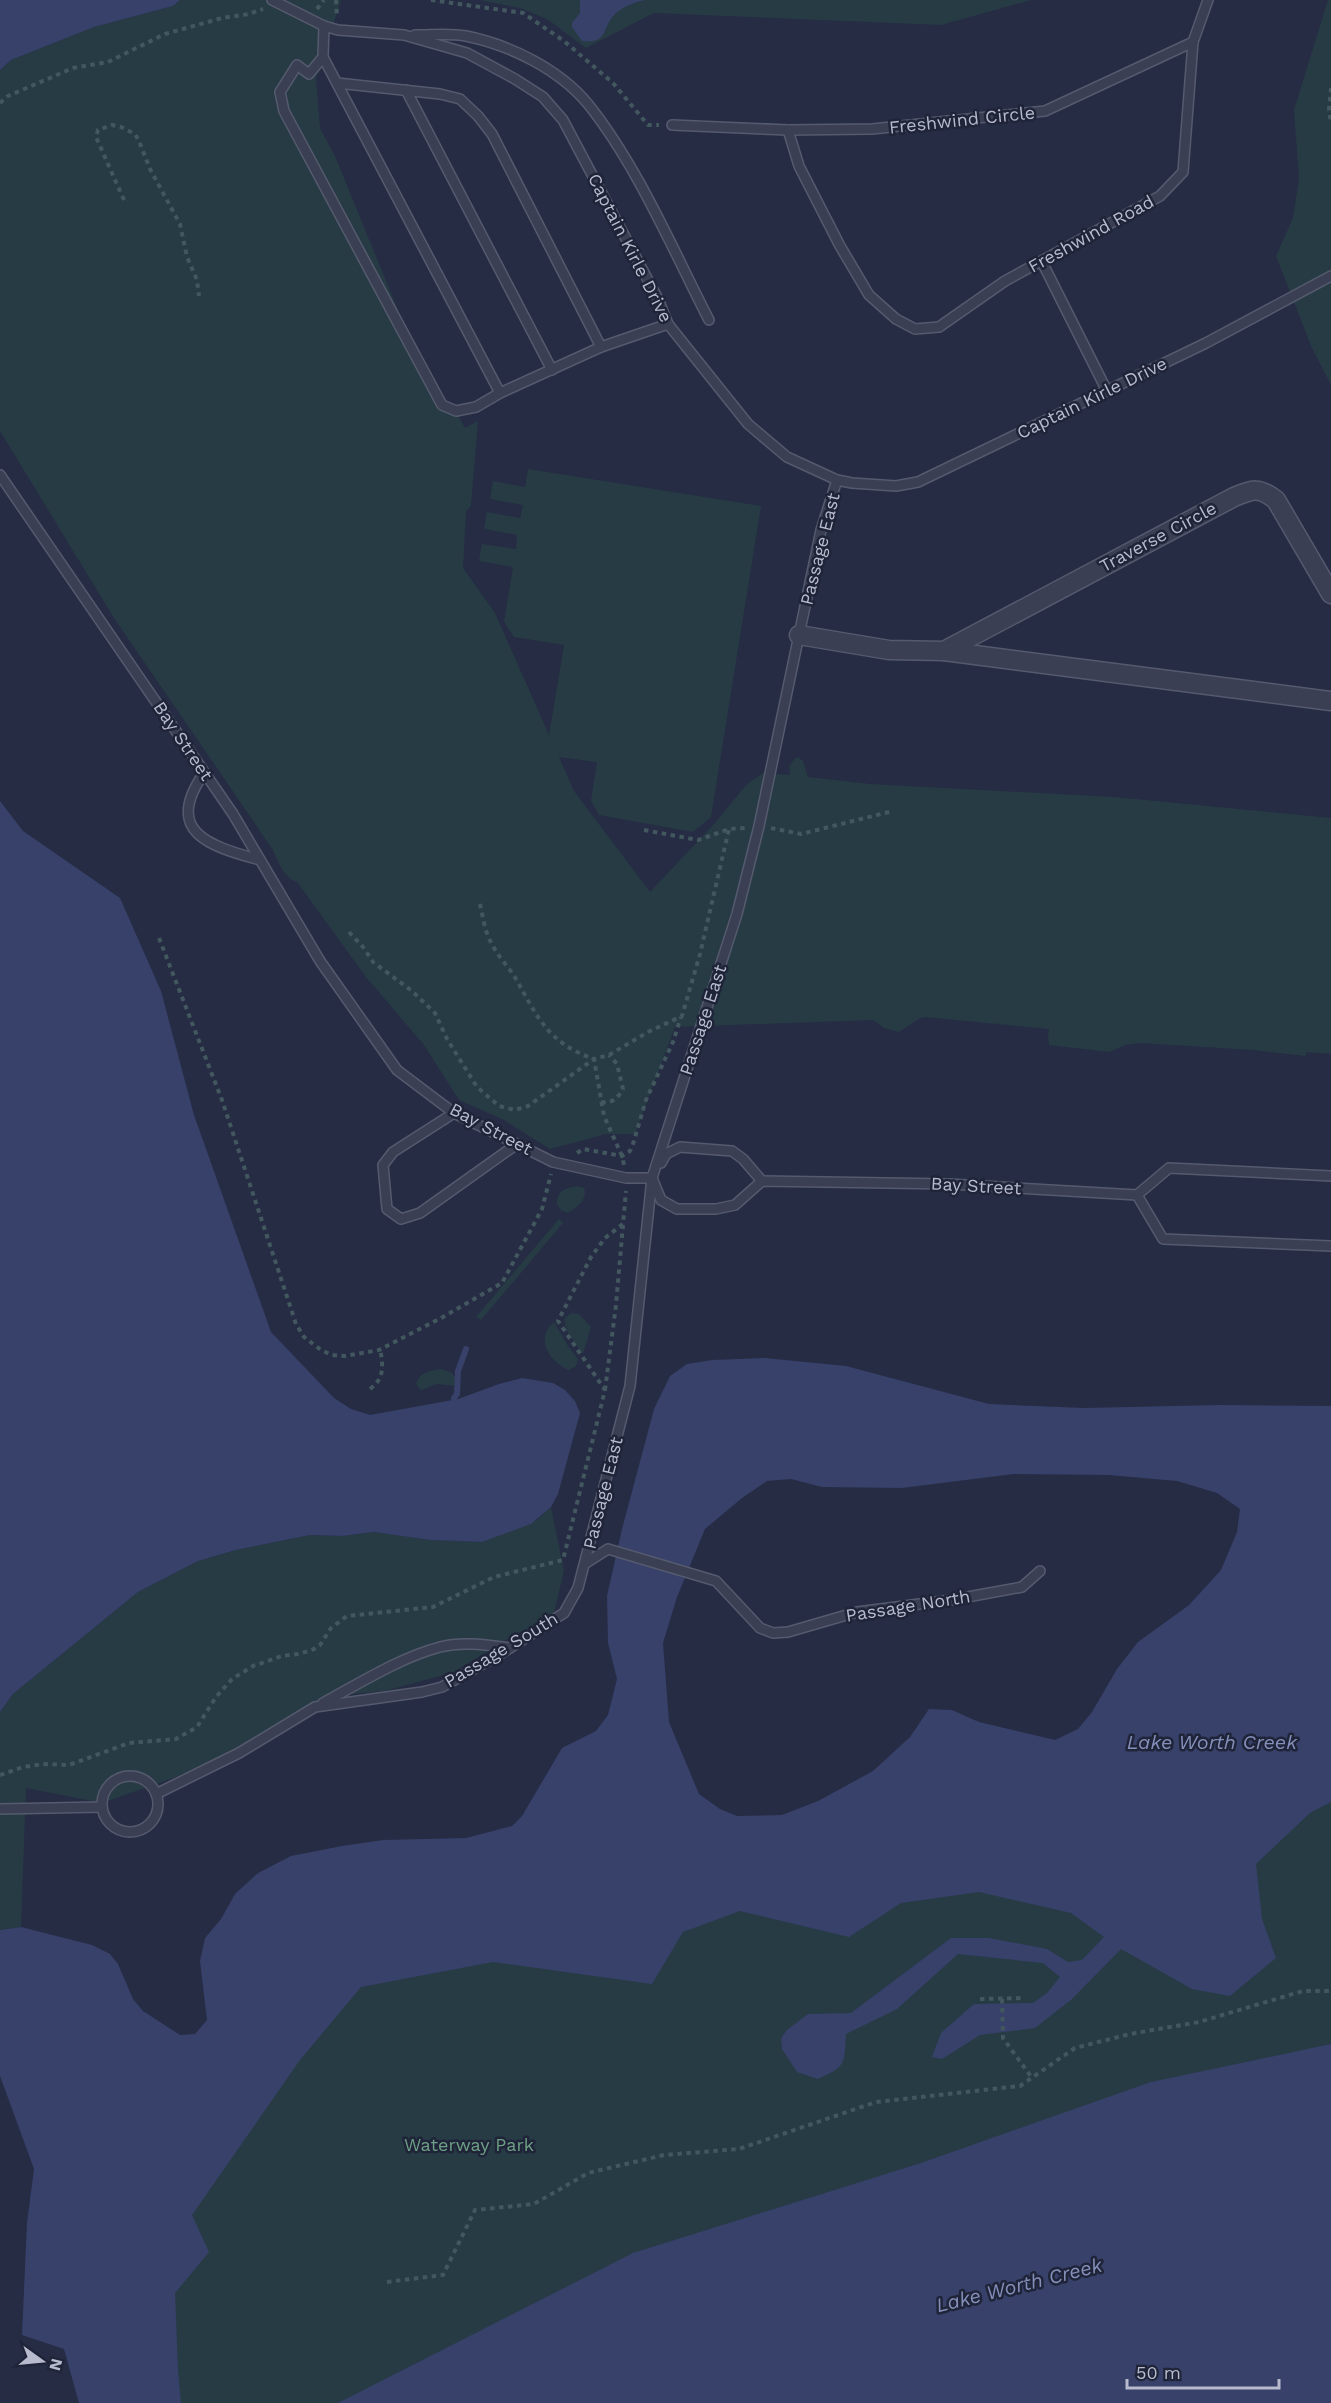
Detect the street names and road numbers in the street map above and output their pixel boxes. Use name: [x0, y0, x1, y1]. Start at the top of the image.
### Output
street label: Freshwind Circle: [888, 101, 1036, 138]
street label: Captain Kirle Drive: [584, 170, 677, 326]
street label: Freshwind Road: [1024, 190, 1157, 277]
street label: Captain Kirle Drive: [1013, 352, 1170, 443]
street label: Passage East: [795, 490, 844, 607]
street label: Traverse Circle: [1096, 497, 1220, 576]
street label: Bay Street: [149, 697, 218, 785]
street label: Passage East: [675, 961, 730, 1078]
street label: Bay Street: [446, 1098, 537, 1159]
street label: Bay Street: [930, 1173, 1022, 1198]
street label: Passage East: [578, 1434, 627, 1551]
street label: Passage North: [844, 1585, 972, 1626]
street label: Passage South: [440, 1607, 561, 1692]

